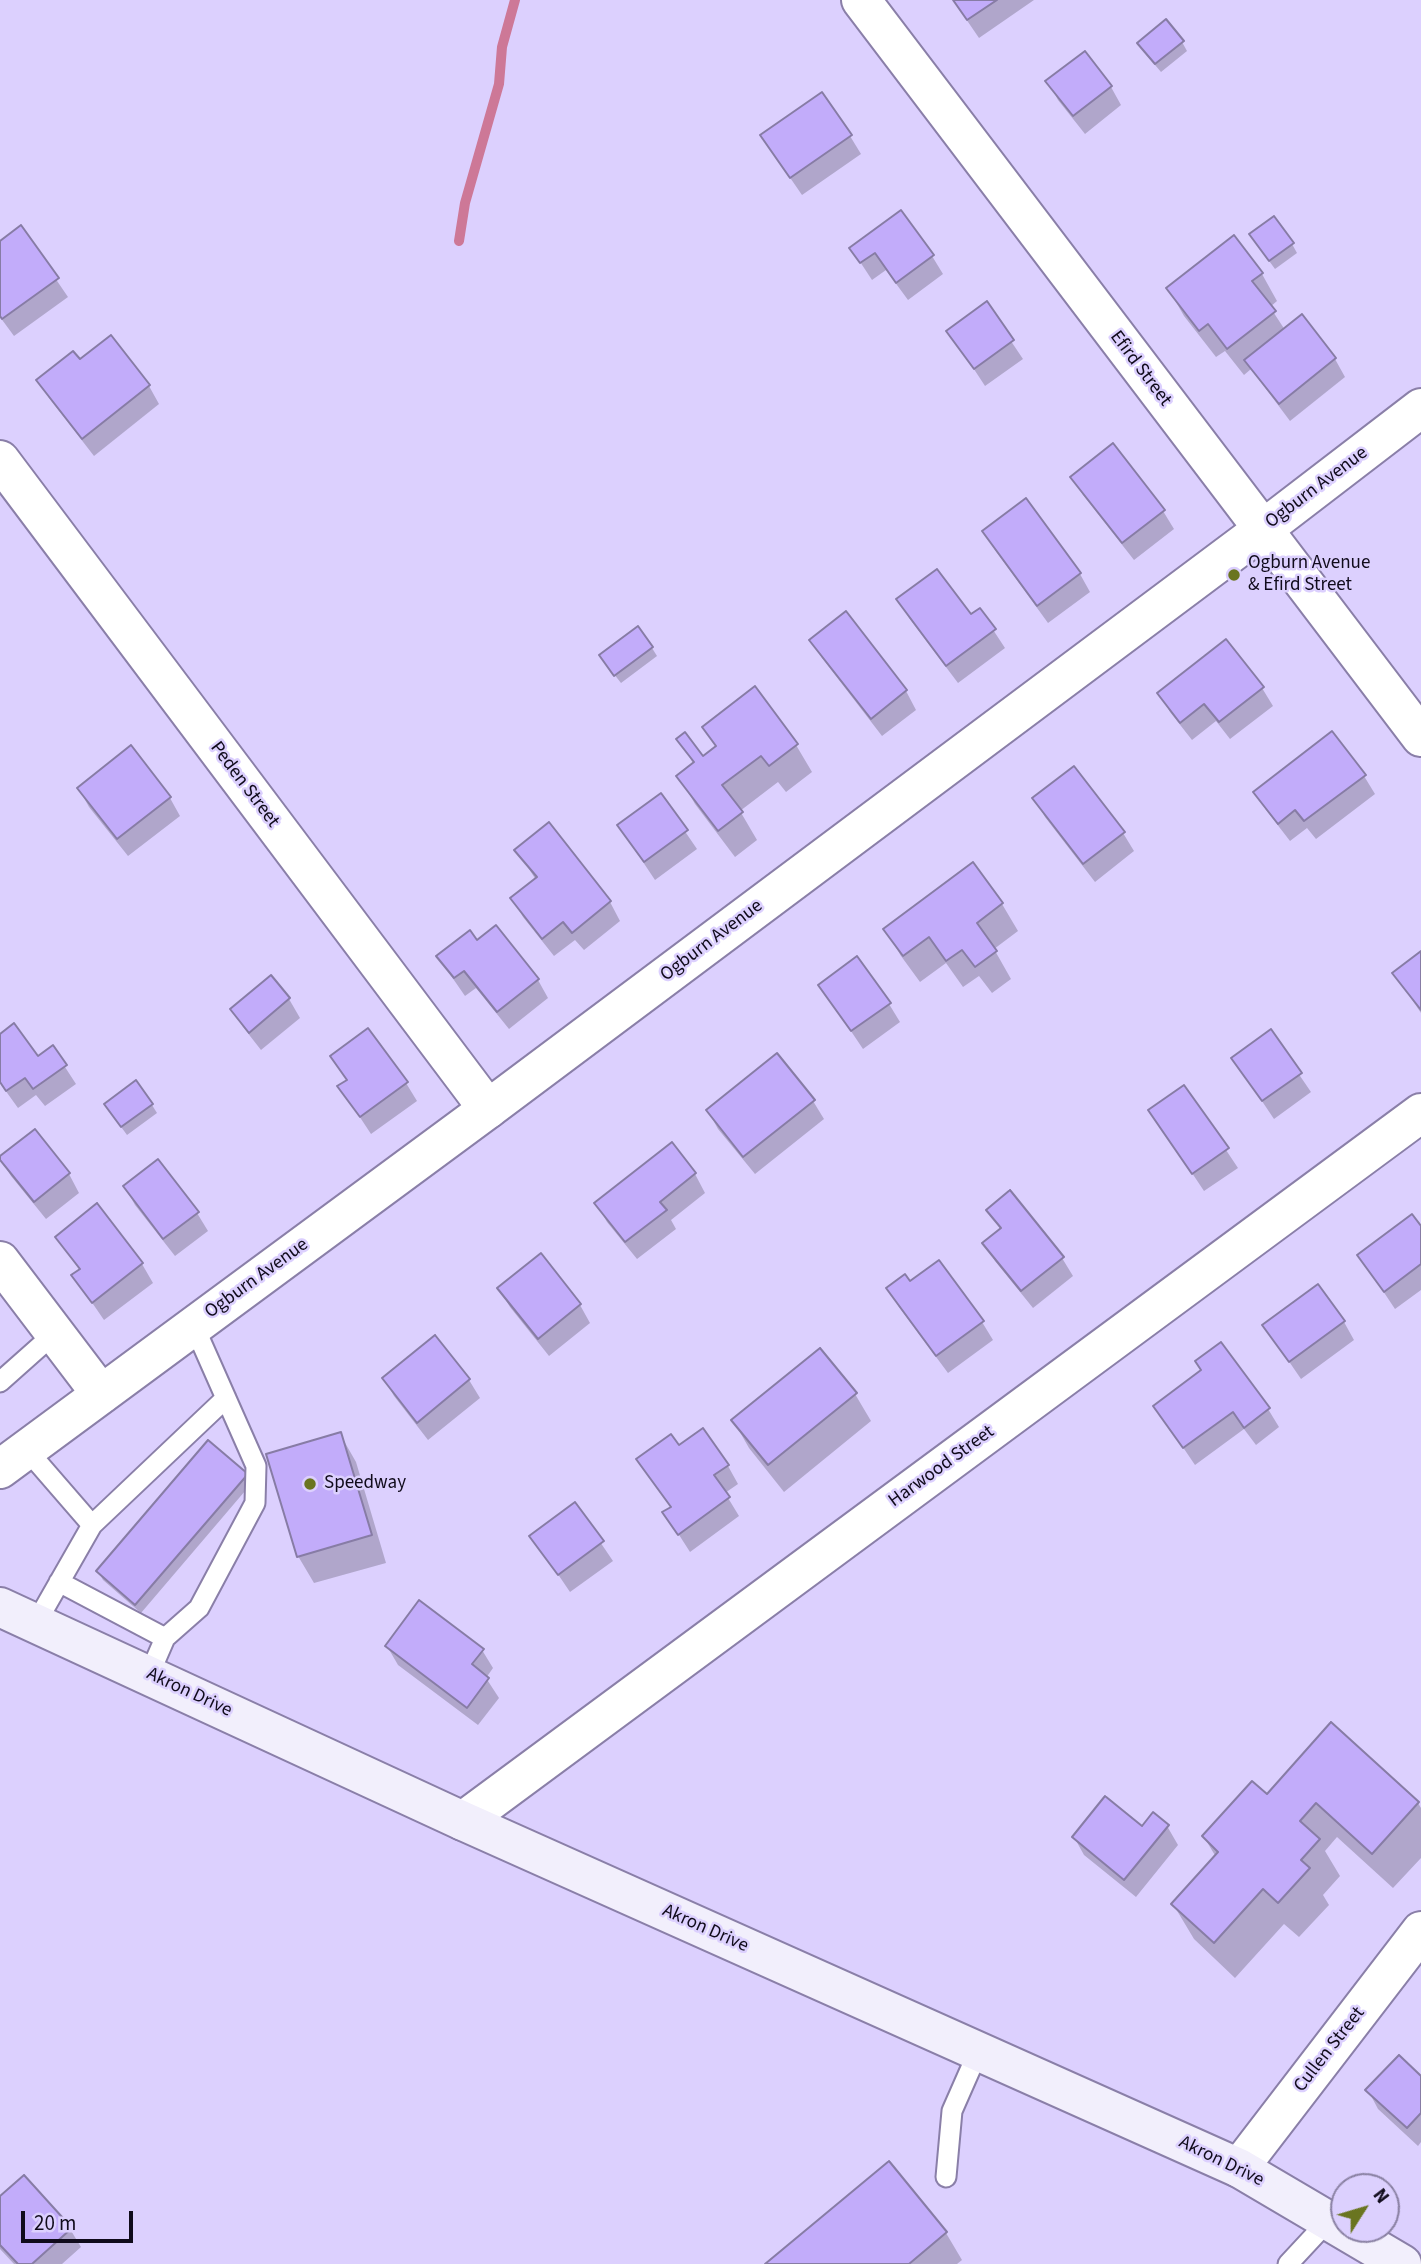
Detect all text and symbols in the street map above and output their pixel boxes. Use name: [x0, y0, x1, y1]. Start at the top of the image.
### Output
street label: Efird Street: [1104, 327, 1176, 411]
street label: Ogburn Avenue: [1261, 442, 1373, 534]
place label: Ogburn Avenue & Efird Street: [1248, 553, 1370, 597]
marker: Ogburn Avenue & Efird Street: [1226, 567, 1242, 583]
street label: Peden Street: [204, 738, 284, 832]
street label: Ogburn Avenue: [656, 895, 768, 987]
street label: Ogburn Avenue: [201, 1234, 313, 1324]
street label: Harwood Street: [885, 1421, 999, 1513]
place label: Speedway: [324, 1473, 406, 1495]
marker: Speedway: [302, 1476, 318, 1492]
street label: Akron Drive: [143, 1663, 235, 1723]
street label: Akron Drive: [658, 1900, 752, 1958]
street label: Cullen Street: [1290, 2003, 1370, 2097]
street label: Akron Drive: [1175, 2132, 1267, 2192]
north arrow: [1330, 2173, 1400, 2243]
text: N: [1366, 2183, 1395, 2209]
scale bar: [24, 2198, 136, 2242]
text: 20 m: [34, 2208, 76, 2238]

